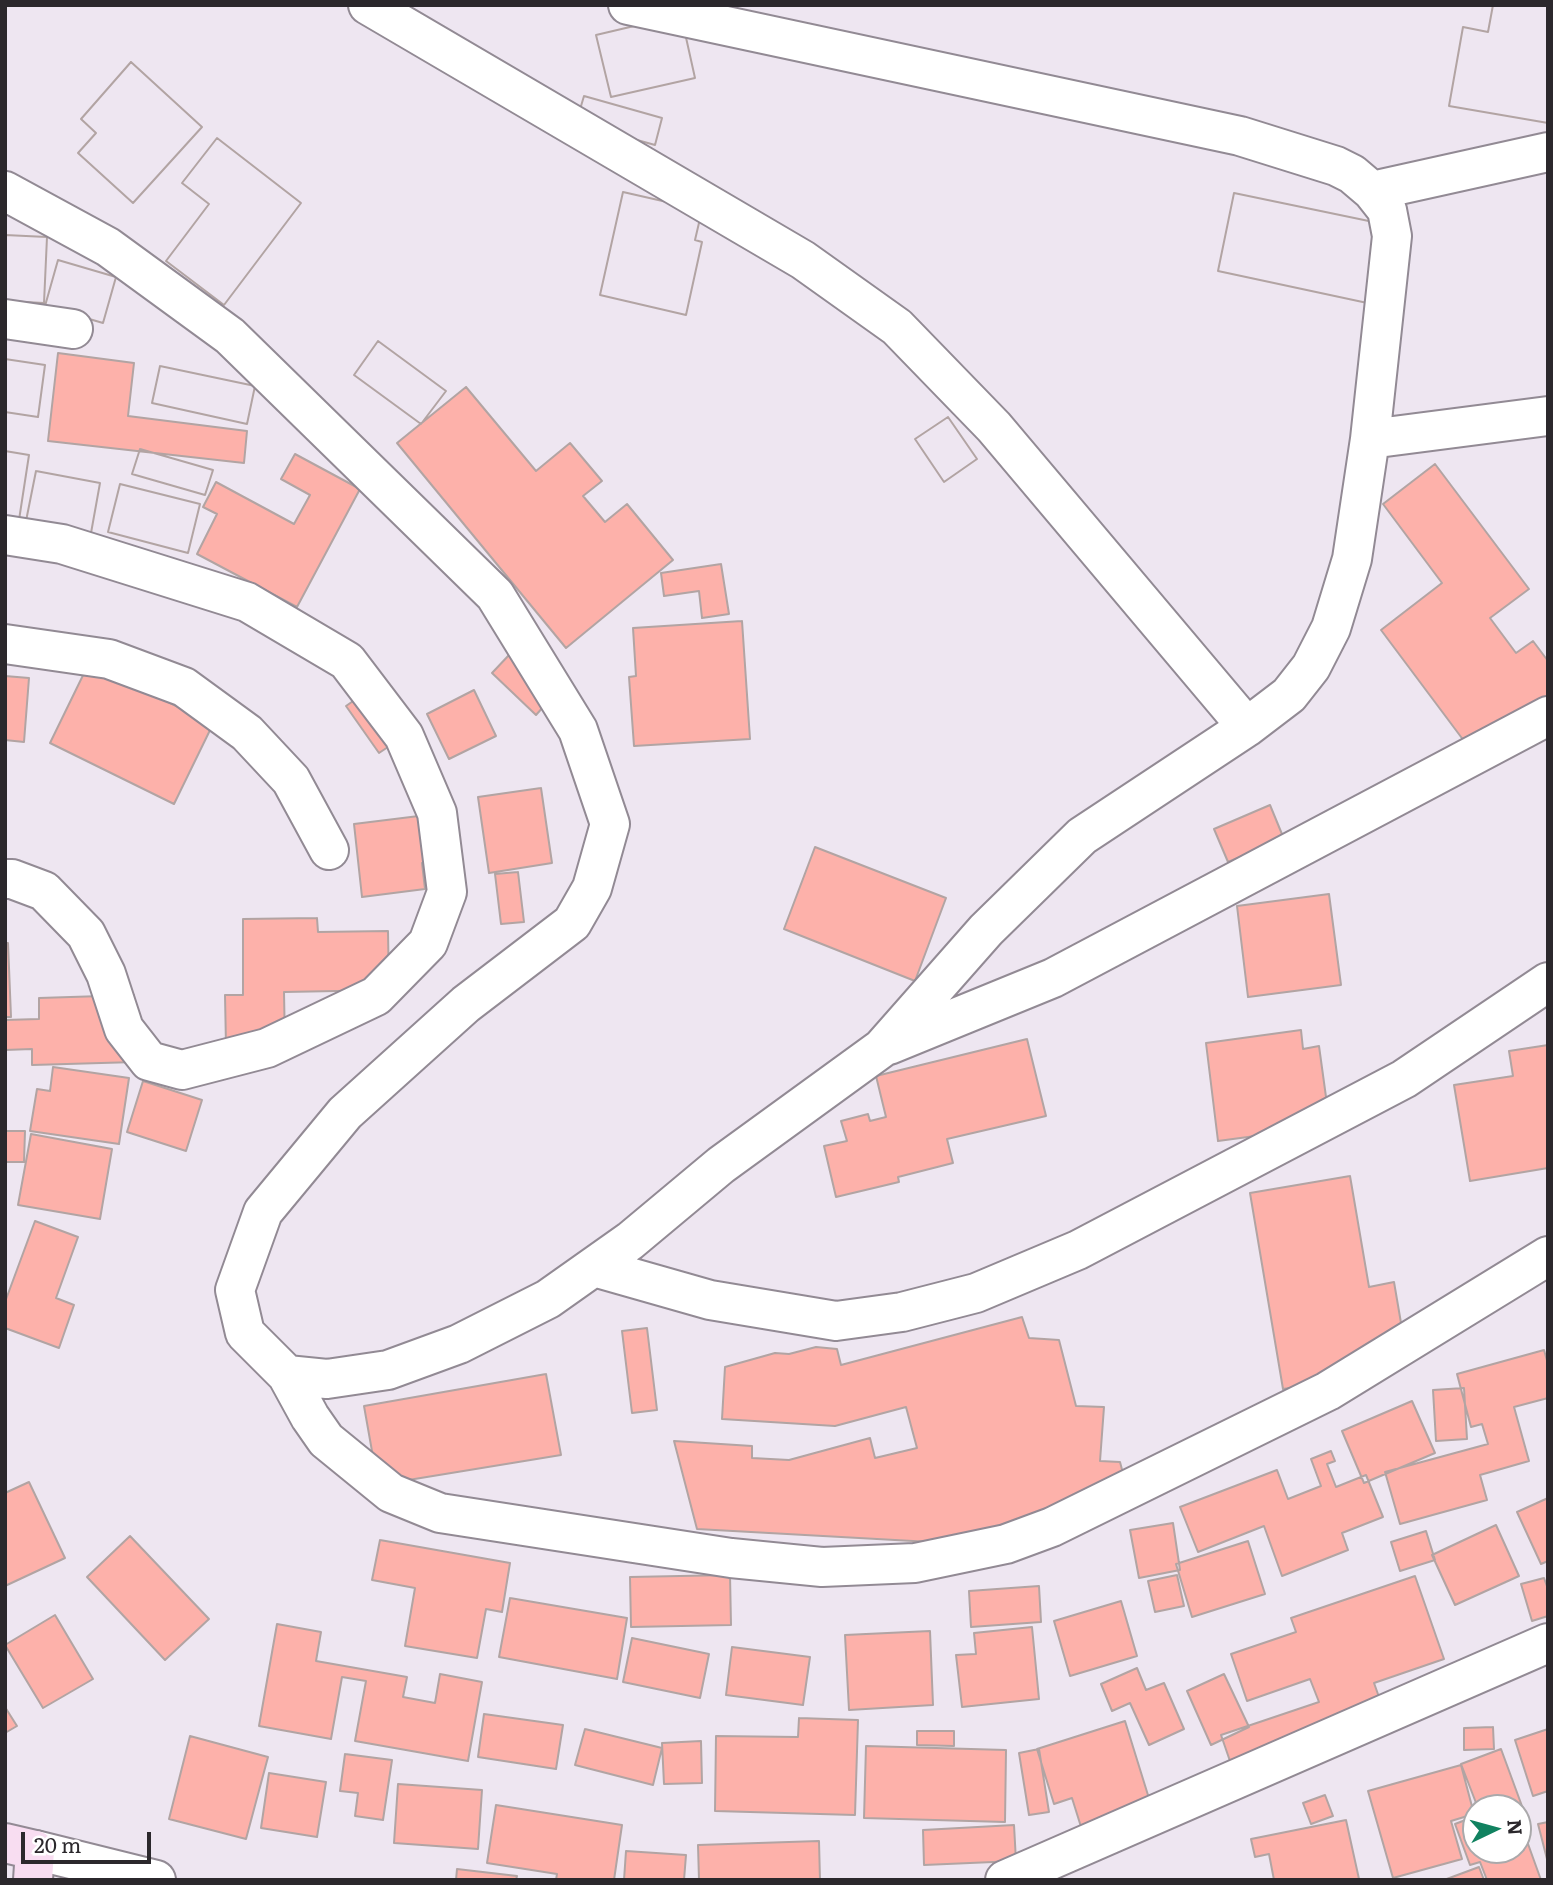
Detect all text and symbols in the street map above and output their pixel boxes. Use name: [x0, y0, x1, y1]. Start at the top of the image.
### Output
north arrow: [1462, 1794, 1532, 1864]
scale bar: [24, 1818, 154, 1862]
text: N: [1501, 1818, 1531, 1837]
text: 20 m: [34, 1828, 81, 1859]

